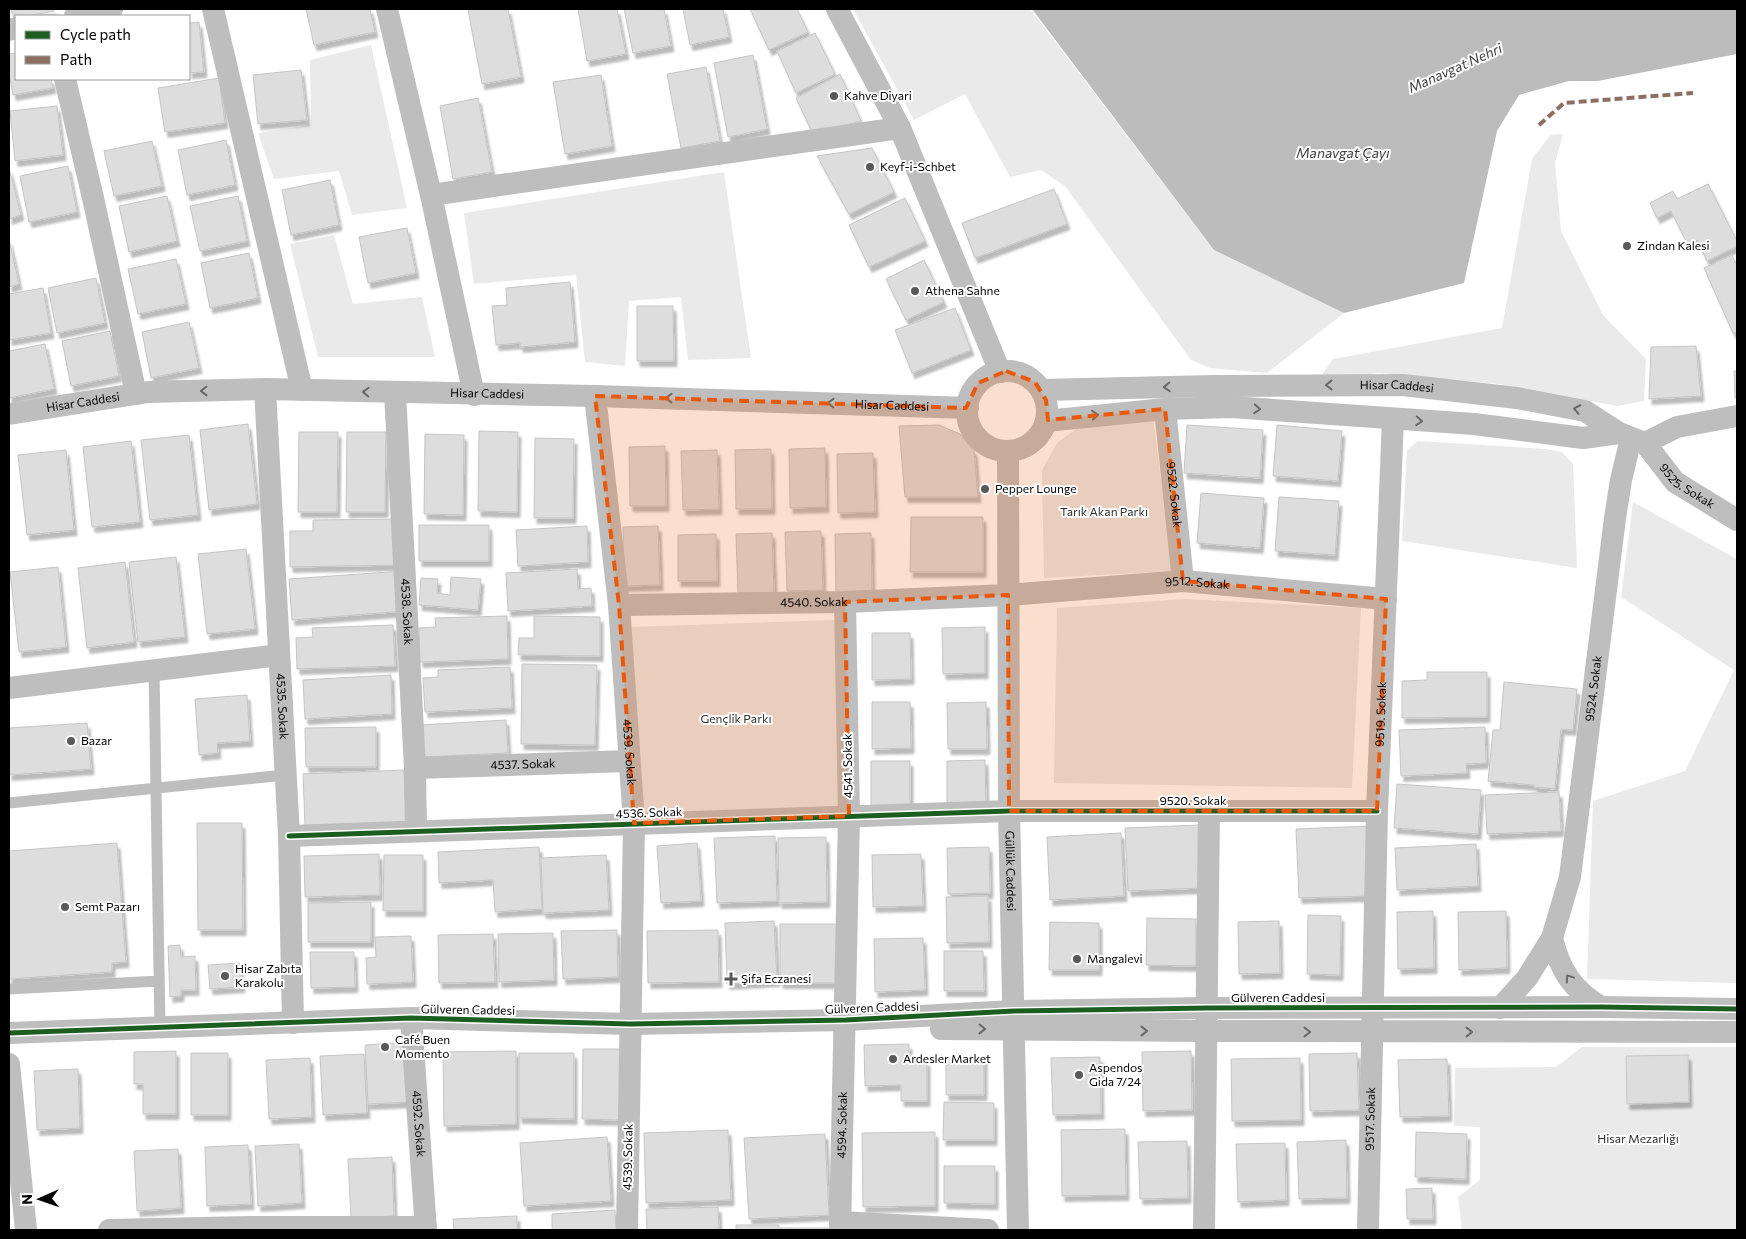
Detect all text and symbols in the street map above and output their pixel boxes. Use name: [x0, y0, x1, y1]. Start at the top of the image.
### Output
legend: [15, 15, 190, 80]
text: Cycle path: [60, 25, 131, 43]
water label: Manavgat Nehri: [1405, 39, 1505, 96]
text: Path: [60, 50, 92, 68]
place label: Kahve Diyari: [844, 88, 912, 102]
marker: Kahve Diyari: [828, 90, 840, 102]
water label: Manavgat Çayı: [1296, 144, 1390, 161]
place label: Keyf-i-Schbet: [880, 159, 956, 173]
marker: Keyf-i-Schbet: [864, 161, 876, 173]
place label: Zindan Kalesi: [1637, 238, 1710, 252]
marker: Zindan Kalesi: [1621, 240, 1633, 252]
place label: Athena Sahne: [925, 283, 1000, 297]
marker: Athena Sahne: [909, 285, 921, 297]
street label: Hisar Caddesi: [1360, 377, 1435, 394]
one-way arrow: [1325, 380, 1332, 390]
one-way arrow: [1162, 382, 1170, 392]
street label: Hisar Caddesi: [450, 385, 524, 400]
one-way arrow: [200, 386, 208, 396]
one-way arrow: [362, 387, 370, 397]
street label: Hisar Caddesi: [45, 389, 121, 414]
one-way arrow: [665, 393, 672, 403]
street label: Hisar Caddesi: [855, 396, 929, 413]
one-way arrow: [827, 398, 835, 409]
one-way arrow: [1253, 403, 1261, 414]
one-way arrow: [1573, 404, 1582, 415]
one-way arrow: [1091, 410, 1099, 421]
one-way arrow: [1415, 415, 1423, 426]
street label: 9525. Sokak: [1657, 460, 1718, 511]
street label: 9522. Sokak: [1165, 461, 1185, 529]
place label: Pepper Lounge: [995, 481, 1077, 495]
marker: Pepper Lounge: [979, 483, 991, 495]
park label: Tarık Akan Parkı: [1060, 504, 1148, 518]
street label: 9512. Sokak: [1164, 573, 1231, 591]
street label: 4538. Sokak: [399, 578, 416, 646]
street label: 4540. Sokak: [780, 594, 848, 609]
street label: 9524. Sokak: [1582, 654, 1604, 722]
street label: 4535. Sokak: [274, 673, 292, 740]
street label: 9519. Sokak: [1372, 681, 1388, 747]
park label: Gençlik Parkı: [700, 711, 772, 725]
street label: 4539. Sokak: [621, 718, 639, 786]
place label: Bazar: [81, 733, 112, 747]
street label: 4541. Sokak: [839, 733, 855, 798]
marker: Bazar: [65, 735, 77, 747]
street label: 4537. Sokak: [490, 755, 556, 772]
street label: 9520. Sokak: [1159, 793, 1227, 807]
street label: 4536. Sokak: [615, 804, 683, 820]
street label: Güllük Caddesi: [1003, 831, 1019, 911]
place label: Semt Pazarı: [75, 899, 140, 913]
marker: Semt Pazarı: [59, 901, 71, 913]
place label: Mangalevi: [1087, 951, 1143, 965]
marker: Mangalevi: [1071, 953, 1083, 965]
place label: Hisar Zabıta Karakolu: [235, 961, 302, 989]
marker: Hisar Zabıta Karakolu: [219, 970, 231, 982]
place label: Şifa Eczanesi: [741, 971, 811, 985]
marker: Şifa Eczanesi: [725, 973, 737, 985]
one-way arrow: [1566, 975, 1575, 984]
street label: Gülveren Caddesi: [1231, 990, 1325, 1004]
street label: Gülveren Caddesi: [825, 998, 919, 1016]
street label: Gülveren Caddesi: [421, 1001, 515, 1017]
one-way arrow: [978, 1024, 986, 1035]
one-way arrow: [1140, 1026, 1148, 1036]
one-way arrow: [1303, 1027, 1311, 1037]
one-way arrow: [1466, 1027, 1473, 1037]
place label: Café Buen Momento: [395, 1032, 450, 1060]
marker: Café Buen Momento: [379, 1041, 391, 1053]
place label: Ardesler Market: [903, 1051, 991, 1065]
marker: Ardesler Market: [887, 1053, 899, 1065]
place label: Aspendos Gida 7/24: [1089, 1060, 1143, 1088]
marker: Aspendos Gida 7/24: [1073, 1069, 1085, 1081]
street label: 9517. Sokak: [1362, 1087, 1377, 1151]
street label: 4592. Sokak: [410, 1090, 429, 1158]
street label: 4594. Sokak: [834, 1091, 849, 1159]
street label: 4539. Sokak: [619, 1123, 635, 1190]
park label: Hisar Mezarlığı: [1597, 1131, 1679, 1145]
north arrow: [15, 1174, 65, 1224]
text: N: [18, 1194, 35, 1205]

